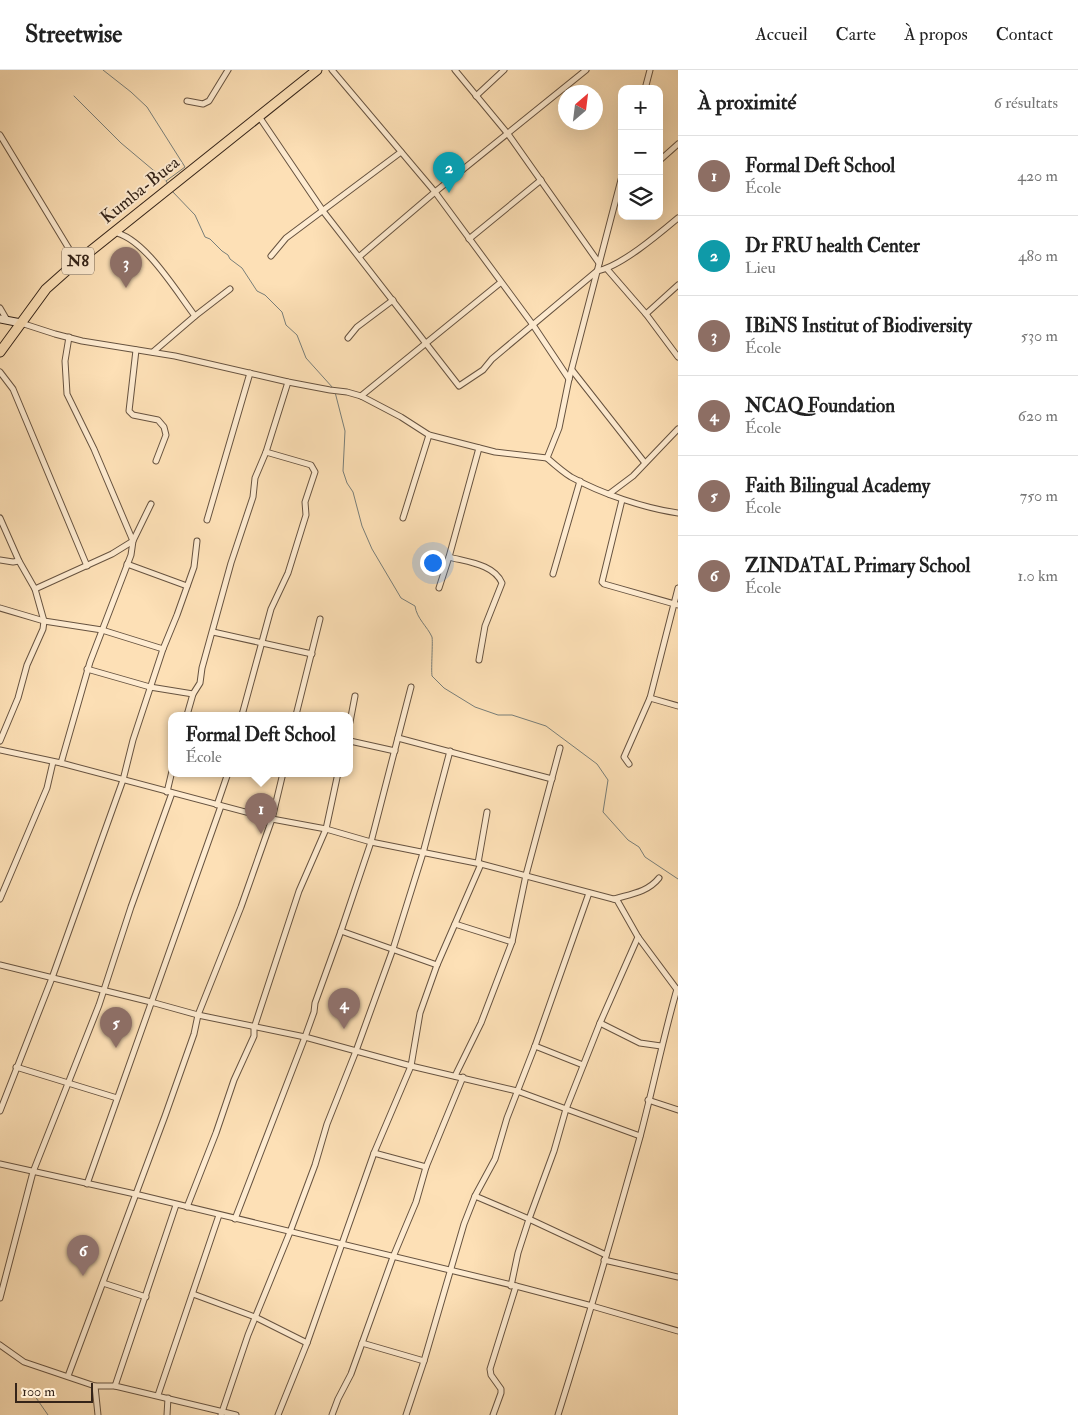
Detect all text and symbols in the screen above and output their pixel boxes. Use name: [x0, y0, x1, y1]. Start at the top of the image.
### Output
text: Streetwise: [25, 19, 122, 50]
text: Accueil: [755, 23, 808, 46]
text: Carte: [836, 23, 876, 46]
text: À propos: [904, 23, 968, 46]
text: Contact: [996, 23, 1053, 46]
north arrow: [558, 85, 603, 130]
map controls: [618, 85, 663, 220]
button: +: [618, 85, 663, 130]
text: À proximité: [698, 89, 796, 116]
text: 6 résultats: [994, 93, 1058, 113]
button: −: [618, 130, 663, 175]
street label: Kumba-Buea: [96, 151, 185, 229]
pin: 2: [433, 152, 465, 193]
text: Formal Deft School: [745, 154, 895, 178]
text: 1: [711, 166, 717, 186]
text: 420 m: [1017, 166, 1058, 186]
button: layers: [618, 175, 663, 220]
text: École: [745, 178, 781, 198]
text: Dr FRU health Center: [745, 234, 920, 258]
text: 2: [710, 246, 718, 266]
text: 480 m: [1018, 246, 1058, 266]
pin: 3: [110, 247, 142, 288]
road number: N8: [62, 248, 94, 275]
text: Lieu: [745, 258, 776, 278]
text: IBiNS Institut of Biodiversity: [745, 314, 972, 338]
text: 3: [711, 326, 717, 346]
text: 530 m: [1021, 326, 1058, 346]
text: École: [745, 338, 781, 358]
text: NCAQ Foundation: [745, 394, 895, 418]
text: 4: [710, 406, 718, 426]
text: 620 m: [1018, 406, 1058, 426]
text: École: [745, 418, 781, 438]
text: Faith Bilingual Academy: [745, 474, 930, 498]
text: 5: [710, 486, 718, 506]
text: 750 m: [1020, 486, 1058, 506]
text: École: [745, 498, 781, 518]
your location: [420, 550, 446, 576]
text: ZINDATAL Primary School: [745, 554, 970, 578]
text: 6: [710, 566, 718, 586]
text: 1.0 km: [1018, 566, 1058, 586]
text: École: [745, 578, 781, 598]
popup: [168, 712, 353, 777]
text: Formal Deft School: [185, 723, 336, 747]
text: École: [185, 747, 222, 767]
pin: 1: [245, 793, 277, 834]
pin: 4: [328, 988, 360, 1029]
pin: 5: [100, 1007, 132, 1048]
pin: 6: [67, 1235, 99, 1276]
scale bar: [15, 1380, 92, 1403]
text: 100 m: [22, 1383, 55, 1400]

